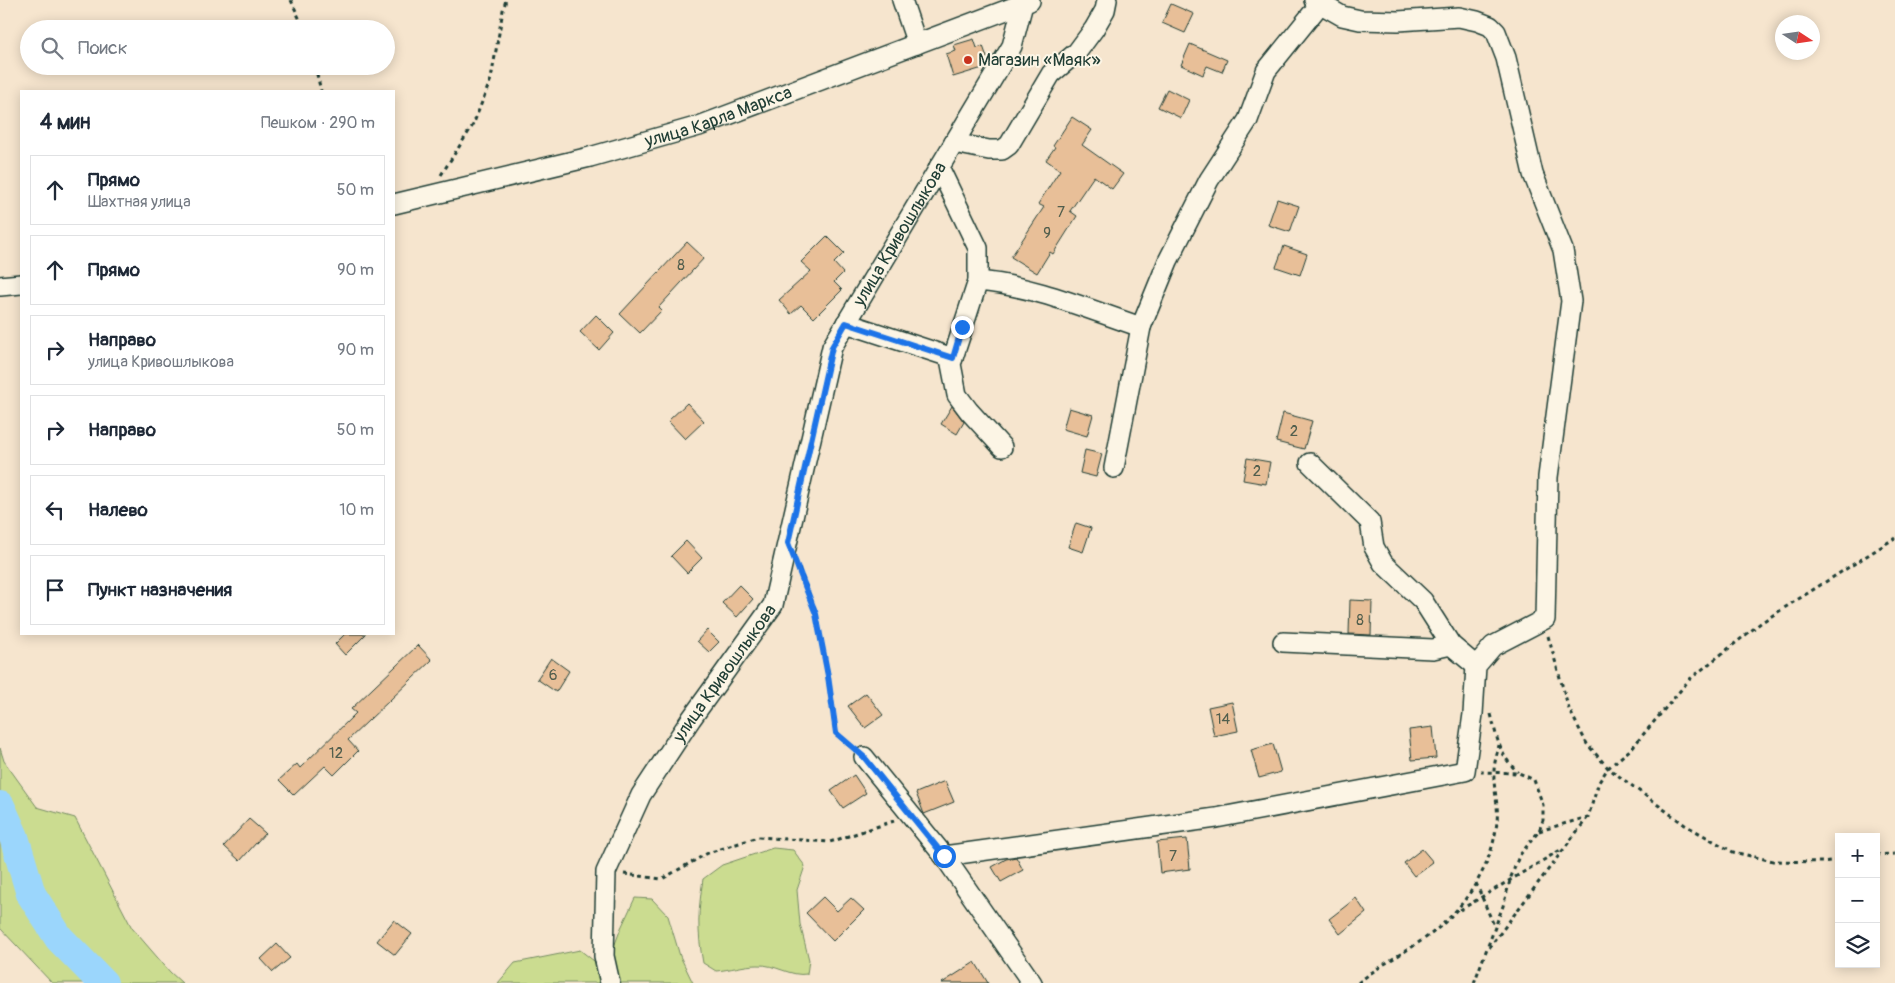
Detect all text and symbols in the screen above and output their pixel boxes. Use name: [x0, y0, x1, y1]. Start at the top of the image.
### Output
north arrow: [1775, 15, 1820, 60]
search box: [20, 20, 395, 75]
icon: search: [38, 34, 66, 62]
text: Поиск: [78, 36, 128, 60]
place label: Магазин «Маяк»: [978, 49, 1101, 72]
marker: Магазин «Маяк»: [962, 54, 974, 66]
street label: улица Карла Маркса: [641, 81, 795, 153]
text: 4 мин: [40, 109, 90, 136]
text: Пешком · 290 m: [261, 113, 375, 133]
street label: улица Кривошлыкова: [847, 158, 952, 311]
text: Прямо: [88, 168, 140, 192]
icon: ahead: [41, 176, 69, 204]
text: 50 m: [337, 180, 374, 200]
text: Шахтная улица: [88, 192, 191, 212]
house number: 7: [1057, 203, 1065, 222]
house number: 9: [1043, 224, 1051, 243]
icon: ahead: [41, 256, 69, 284]
house number: 8: [677, 256, 685, 275]
text: Прямо: [88, 258, 140, 282]
text: 90 m: [337, 260, 374, 280]
route end: [951, 316, 974, 339]
text: Направо: [88, 328, 156, 352]
icon: right: [41, 336, 69, 364]
text: 90 m: [337, 340, 374, 360]
text: улица Кривошлыкова: [88, 352, 234, 372]
icon: right: [41, 416, 69, 444]
text: Направо: [88, 418, 156, 442]
text: 50 m: [337, 420, 374, 440]
house number: 2: [1290, 422, 1298, 441]
house number: 2: [1253, 462, 1261, 481]
icon: left: [41, 496, 69, 524]
text: Налево: [88, 498, 148, 522]
text: 10 m: [339, 500, 374, 520]
icon: arrive: [41, 576, 69, 604]
text: Пункт назначения: [88, 578, 232, 602]
street label: улица Кривошлыкова: [667, 600, 781, 747]
house number: 8: [1356, 611, 1364, 630]
house number: 6: [549, 666, 557, 685]
house number: 14: [1216, 710, 1231, 729]
house number: 12: [329, 744, 343, 763]
map controls: [1835, 833, 1880, 968]
button: +: [1835, 833, 1880, 878]
route start: [933, 845, 956, 868]
house number: 7: [1169, 847, 1177, 866]
button: −: [1835, 878, 1880, 923]
button: layers: [1835, 923, 1880, 968]

